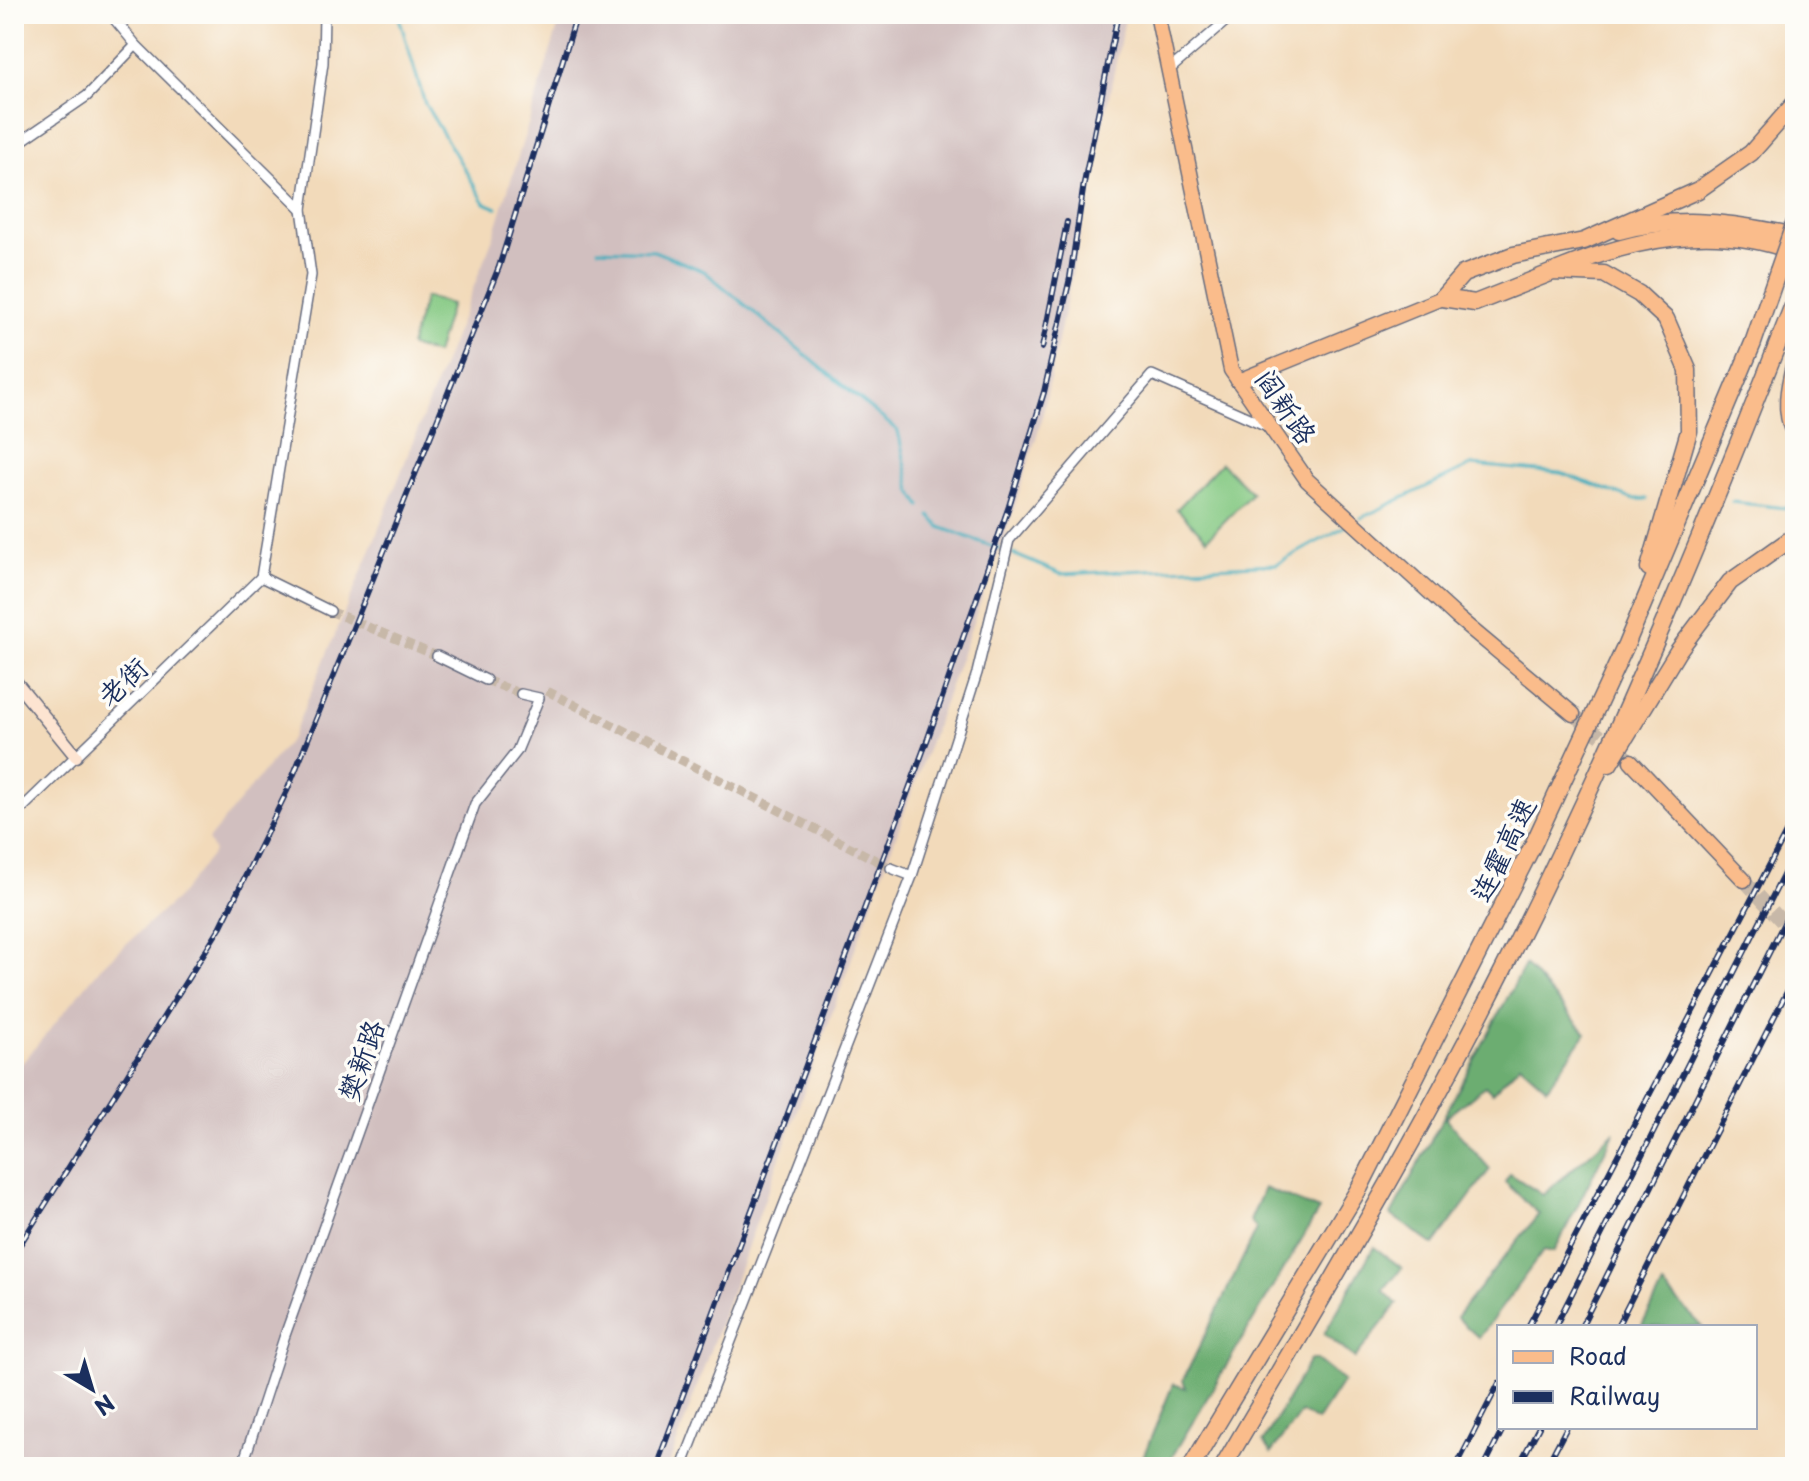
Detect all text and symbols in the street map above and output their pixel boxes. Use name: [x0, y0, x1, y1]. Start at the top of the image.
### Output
street label: 阎新路: [1245, 359, 1329, 453]
street label: 老街: [87, 646, 157, 716]
street label: 连霍高速: [1458, 789, 1546, 909]
street label: 樊新路: [325, 1013, 395, 1107]
legend: [1497, 1325, 1757, 1429]
text: Road: [1569, 1337, 1627, 1373]
north arrow: [52, 1349, 132, 1429]
text: Railway: [1569, 1377, 1660, 1413]
text: N: [88, 1388, 122, 1424]

